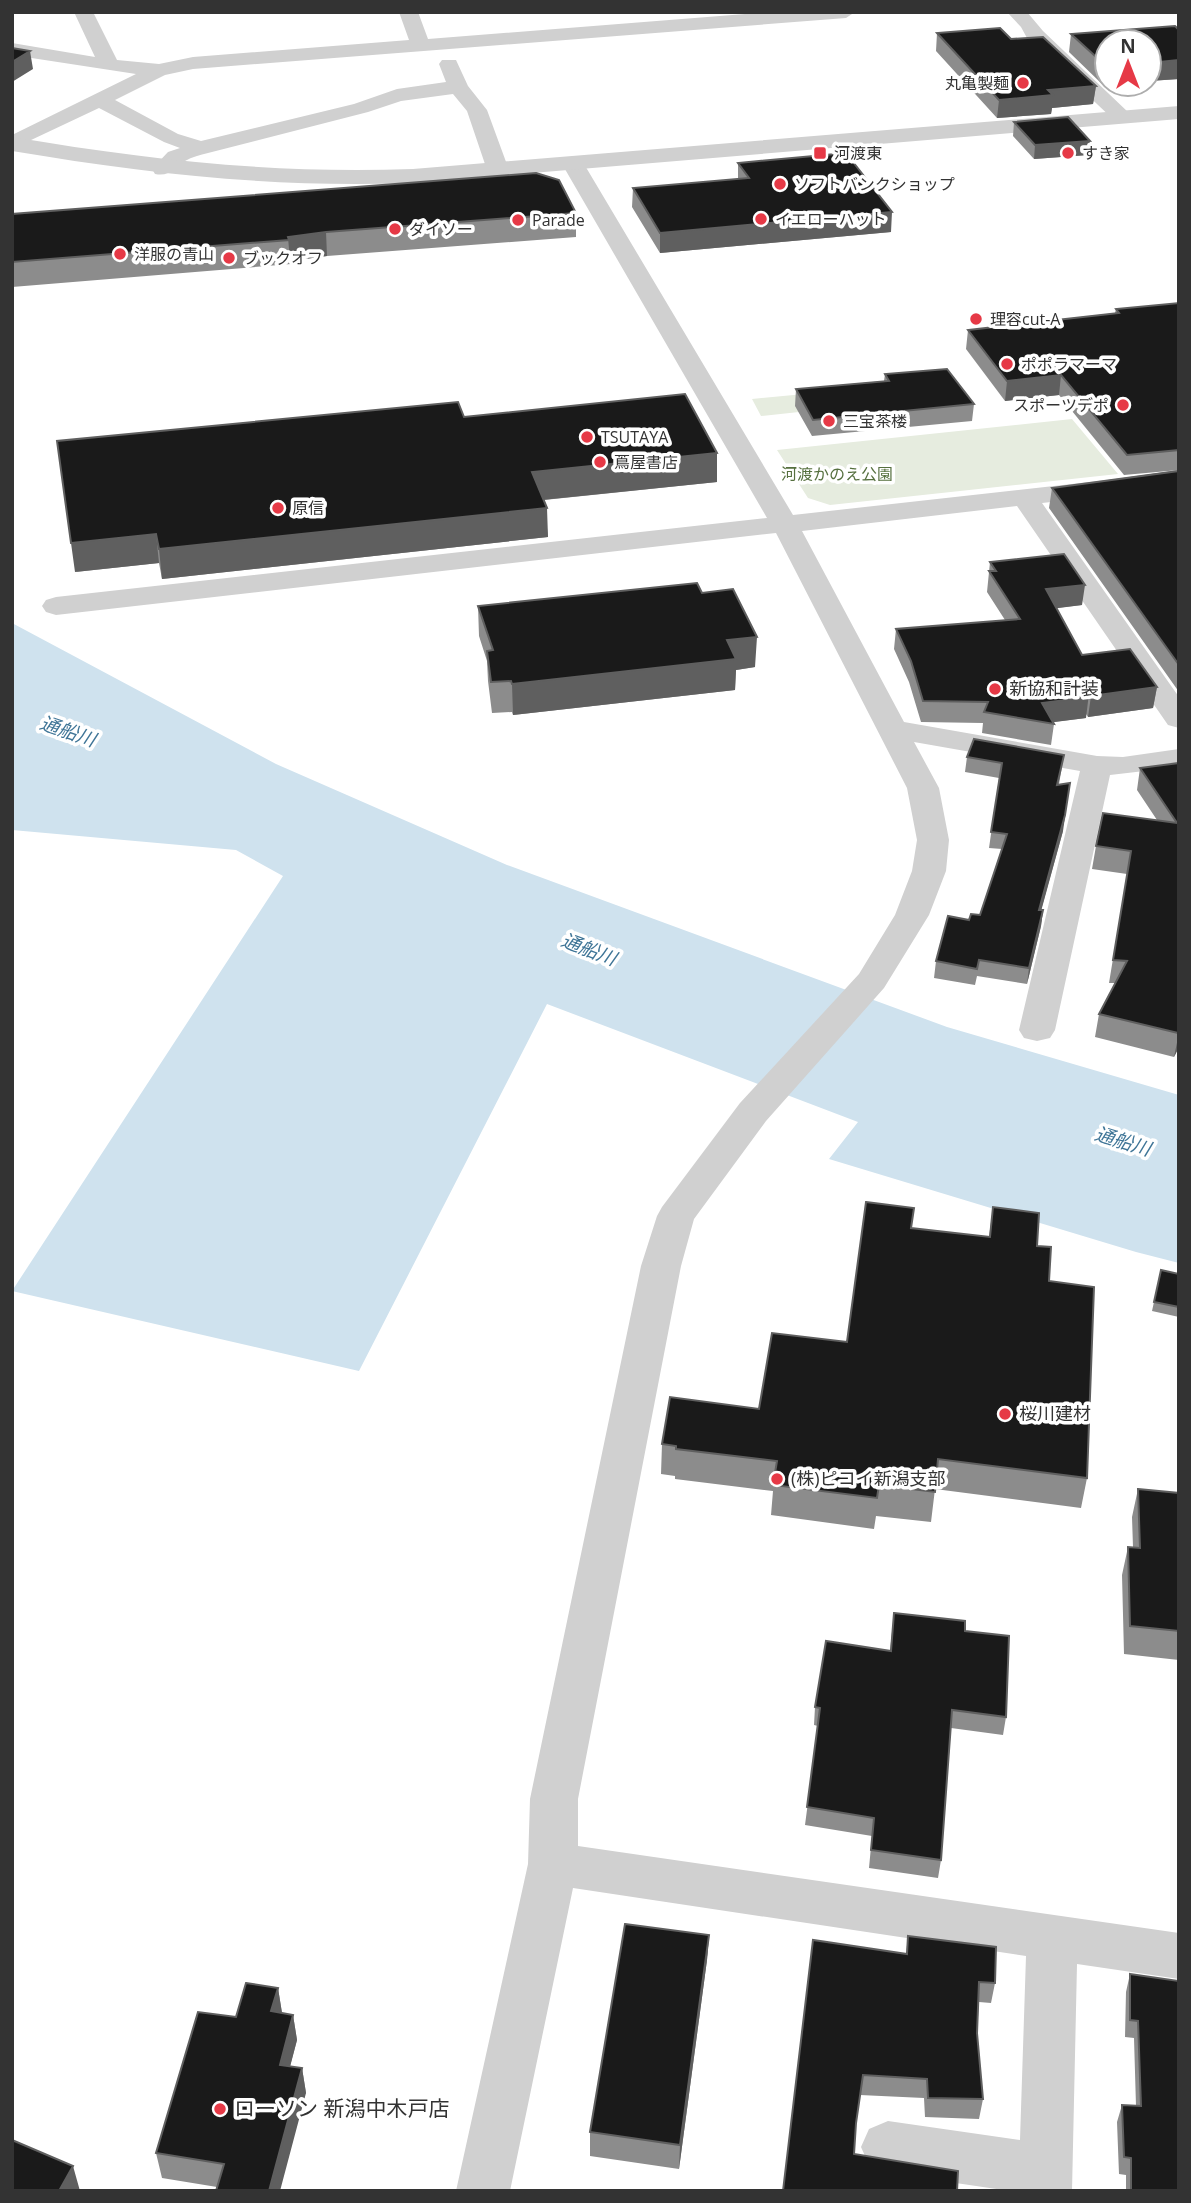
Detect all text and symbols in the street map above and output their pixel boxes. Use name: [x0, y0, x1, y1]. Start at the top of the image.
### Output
north arrow: [1093, 28, 1163, 98]
text: N: [1120, 33, 1136, 59]
place label: 丸亀製麺: [945, 72, 1009, 94]
marker: 丸亀製麺: [1015, 75, 1031, 91]
place label: 河渡東: [834, 142, 882, 164]
place label: すき家: [1082, 142, 1130, 164]
marker: 河渡東: [812, 145, 828, 161]
marker: すき家: [1060, 145, 1076, 161]
place label: ソフトバンクショップ: [794, 173, 955, 195]
marker: ソフトバンクショップ: [772, 176, 788, 192]
place label: イエローハット: [775, 208, 887, 230]
place label: Parade: [532, 209, 585, 231]
marker: イエローハット: [753, 211, 769, 227]
marker: Parade: [510, 212, 526, 228]
place label: ダイソー: [409, 218, 473, 240]
marker: ダイソー: [387, 221, 403, 237]
place label: 洋服の青山: [134, 243, 214, 265]
marker: 洋服の青山: [112, 246, 128, 262]
place label: ブックオフ: [243, 247, 323, 269]
marker: ブックオフ: [221, 250, 237, 266]
place label: 理容cut-A: [990, 308, 1061, 330]
marker: 理容cut-A: [968, 311, 984, 327]
place label: ポポラマーマ: [1021, 353, 1117, 375]
marker: ポポラマーマ: [999, 356, 1015, 372]
place label: スポーツデポ: [1013, 394, 1109, 416]
marker: スポーツデポ: [1115, 397, 1131, 413]
place label: 三宝茶楼: [843, 410, 907, 432]
marker: 三宝茶楼: [821, 413, 837, 429]
place label: TSUTAYA: [601, 426, 669, 448]
marker: TSUTAYA: [579, 429, 595, 445]
place label: 蔦屋書店: [614, 451, 678, 473]
marker: 蔦屋書店: [592, 454, 608, 470]
park label: 河渡かのえ公園: [781, 463, 893, 485]
place label: 原信: [292, 497, 324, 519]
marker: 原信: [270, 500, 286, 516]
place label: 新協和計装: [1009, 676, 1099, 700]
marker: 新協和計装: [987, 681, 1003, 697]
water label: 通船川: [37, 709, 101, 753]
water label: 通船川: [558, 927, 622, 972]
water label: 通船川: [1092, 1120, 1156, 1162]
place label: 桜川建材: [1019, 1401, 1091, 1425]
marker: 桜川建材: [997, 1406, 1013, 1422]
place label: (株)ピコイ新潟支部: [791, 1466, 946, 1490]
marker: (株)ピコイ新潟支部: [769, 1471, 785, 1487]
place label: ローソン 新潟中木戸店: [234, 2094, 449, 2122]
marker: ローソン 新潟中木戸店: [212, 2101, 228, 2117]

